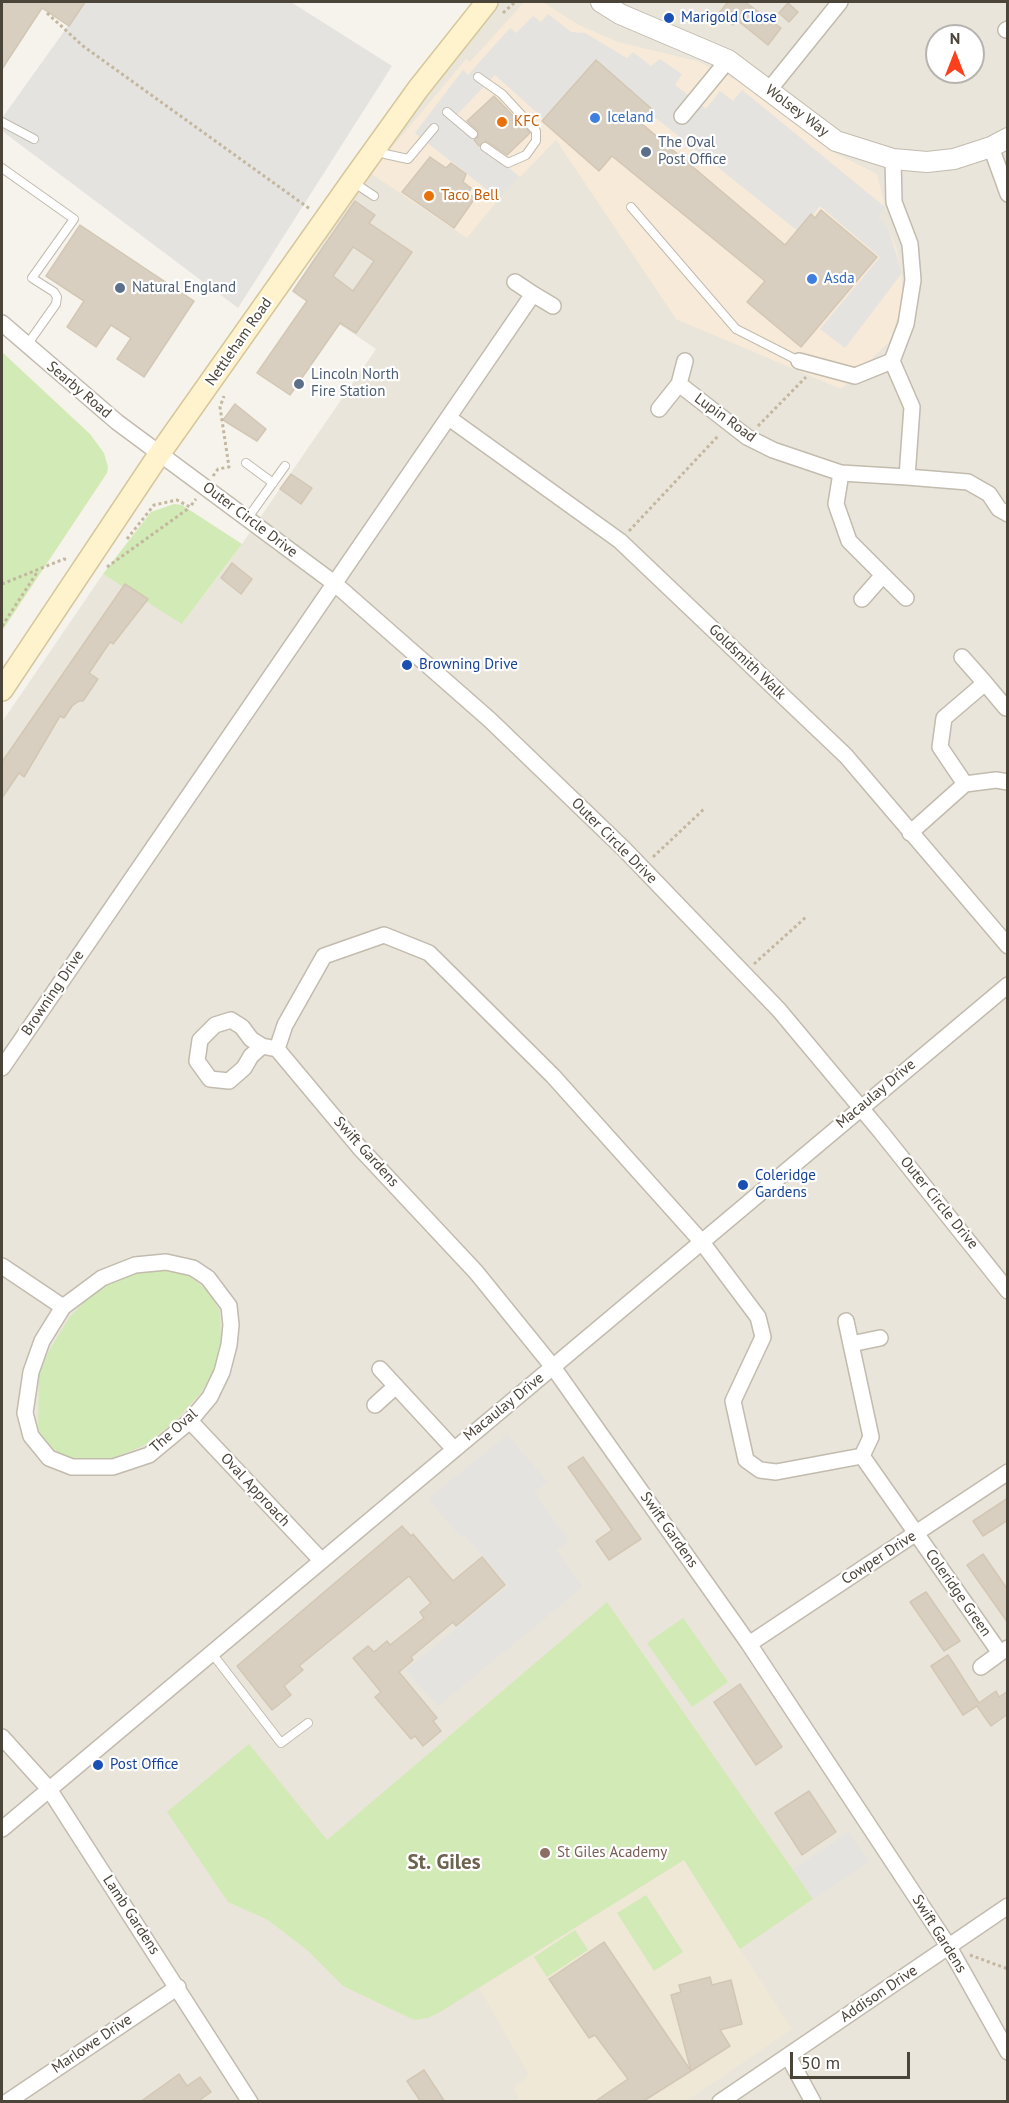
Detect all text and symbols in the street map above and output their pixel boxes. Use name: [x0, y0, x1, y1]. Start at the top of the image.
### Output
place label: Marigold Close: [681, 9, 777, 27]
marker: Marigold Close: [662, 11, 676, 25]
north arrow: [925, 24, 985, 84]
text: N: [950, 28, 960, 48]
street label: Wolsey Way: [762, 81, 832, 141]
place label: Iceland: [607, 109, 653, 127]
marker: Iceland: [588, 111, 602, 125]
place label: KFC: [514, 113, 539, 131]
marker: KFC: [495, 115, 509, 129]
place label: The Oval Post Office: [658, 134, 726, 169]
marker: The Oval Post Office: [639, 145, 653, 159]
place label: Taco Bell: [441, 187, 499, 205]
marker: Taco Bell: [422, 189, 436, 203]
place label: Asda: [824, 270, 855, 288]
marker: Asda: [805, 272, 819, 286]
place label: Natural England: [132, 279, 236, 297]
marker: Natural England: [113, 281, 127, 295]
street label: Nettleham Road: [202, 294, 276, 390]
street label: Searby Road: [43, 358, 115, 422]
place label: Lincoln North Fire Station: [311, 366, 399, 401]
marker: Lincoln North Fire Station: [292, 377, 306, 391]
street label: Lupin Road: [691, 390, 759, 446]
street label: Outer Circle Drive: [199, 478, 301, 562]
street label: Goldsmith Walk: [705, 621, 789, 703]
place label: Browning Drive: [419, 656, 518, 674]
marker: Browning Drive: [400, 658, 414, 672]
street label: Outer Circle Drive: [567, 794, 661, 888]
street label: Browning Drive: [18, 947, 88, 1039]
street label: Macaulay Drive: [833, 1056, 919, 1132]
street label: Swift Gardens: [330, 1113, 402, 1191]
street label: Outer Circle Drive: [896, 1153, 982, 1253]
place label: Coleridge Gardens: [755, 1167, 816, 1202]
marker: Coleridge Gardens: [736, 1178, 750, 1192]
street label: Macaulay Drive: [460, 1369, 548, 1445]
street label: The Oval: [147, 1405, 201, 1457]
street label: Oval Approach: [216, 1450, 294, 1530]
street label: Swift Gardens: [636, 1489, 702, 1571]
street label: Cowper Drive: [838, 1527, 920, 1589]
street label: Coleridge Green: [921, 1546, 995, 1640]
place label: Post Office: [110, 1756, 178, 1774]
marker: Post Office: [91, 1758, 105, 1772]
place label: St Giles Academy: [557, 1844, 667, 1862]
marker: St Giles Academy: [538, 1846, 552, 1860]
district label: St. Giles: [407, 1850, 481, 1876]
street label: Lamb Gardens: [99, 1872, 163, 1958]
street label: Swift Gardens: [908, 1892, 970, 1976]
street label: Addison Drive: [837, 1962, 921, 2026]
street label: Marlowe Drive: [49, 2011, 135, 2077]
scale bar: [793, 2040, 913, 2078]
text: 50 m: [801, 2051, 840, 2074]

